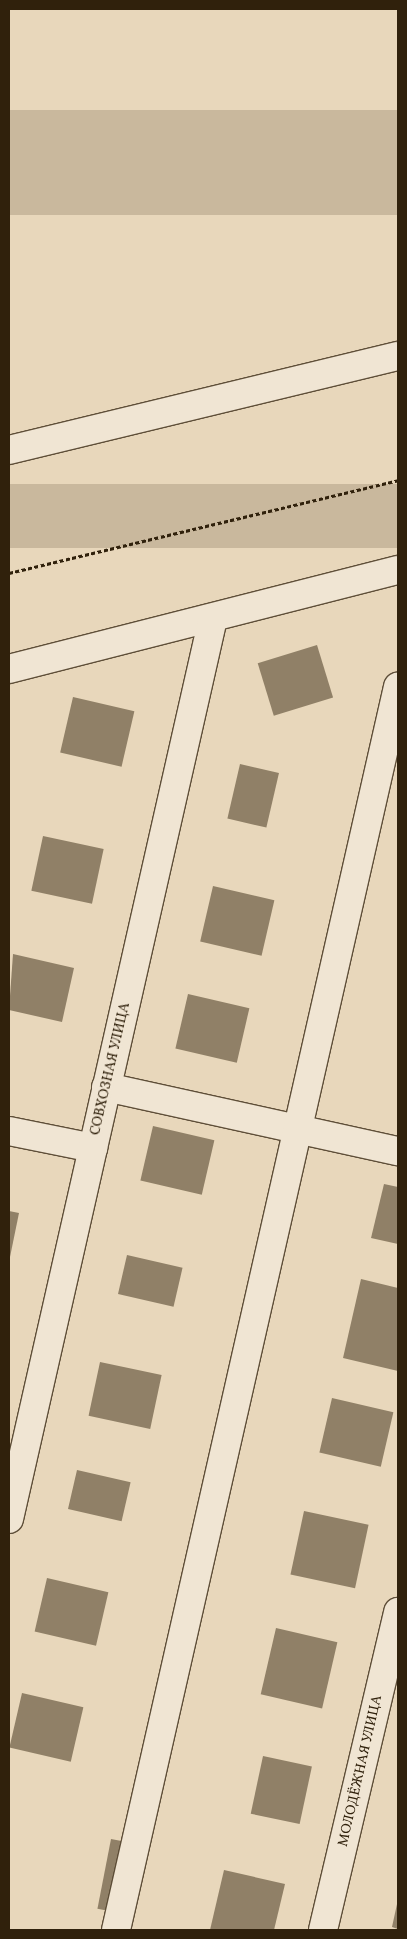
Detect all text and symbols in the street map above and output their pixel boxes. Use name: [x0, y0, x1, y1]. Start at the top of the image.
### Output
street label: СОВХОЗНАЯ УЛИЦА: [88, 1001, 134, 1137]
street label: МОЛОДЁЖНАЯ УЛИЦА: [335, 1694, 387, 1848]

